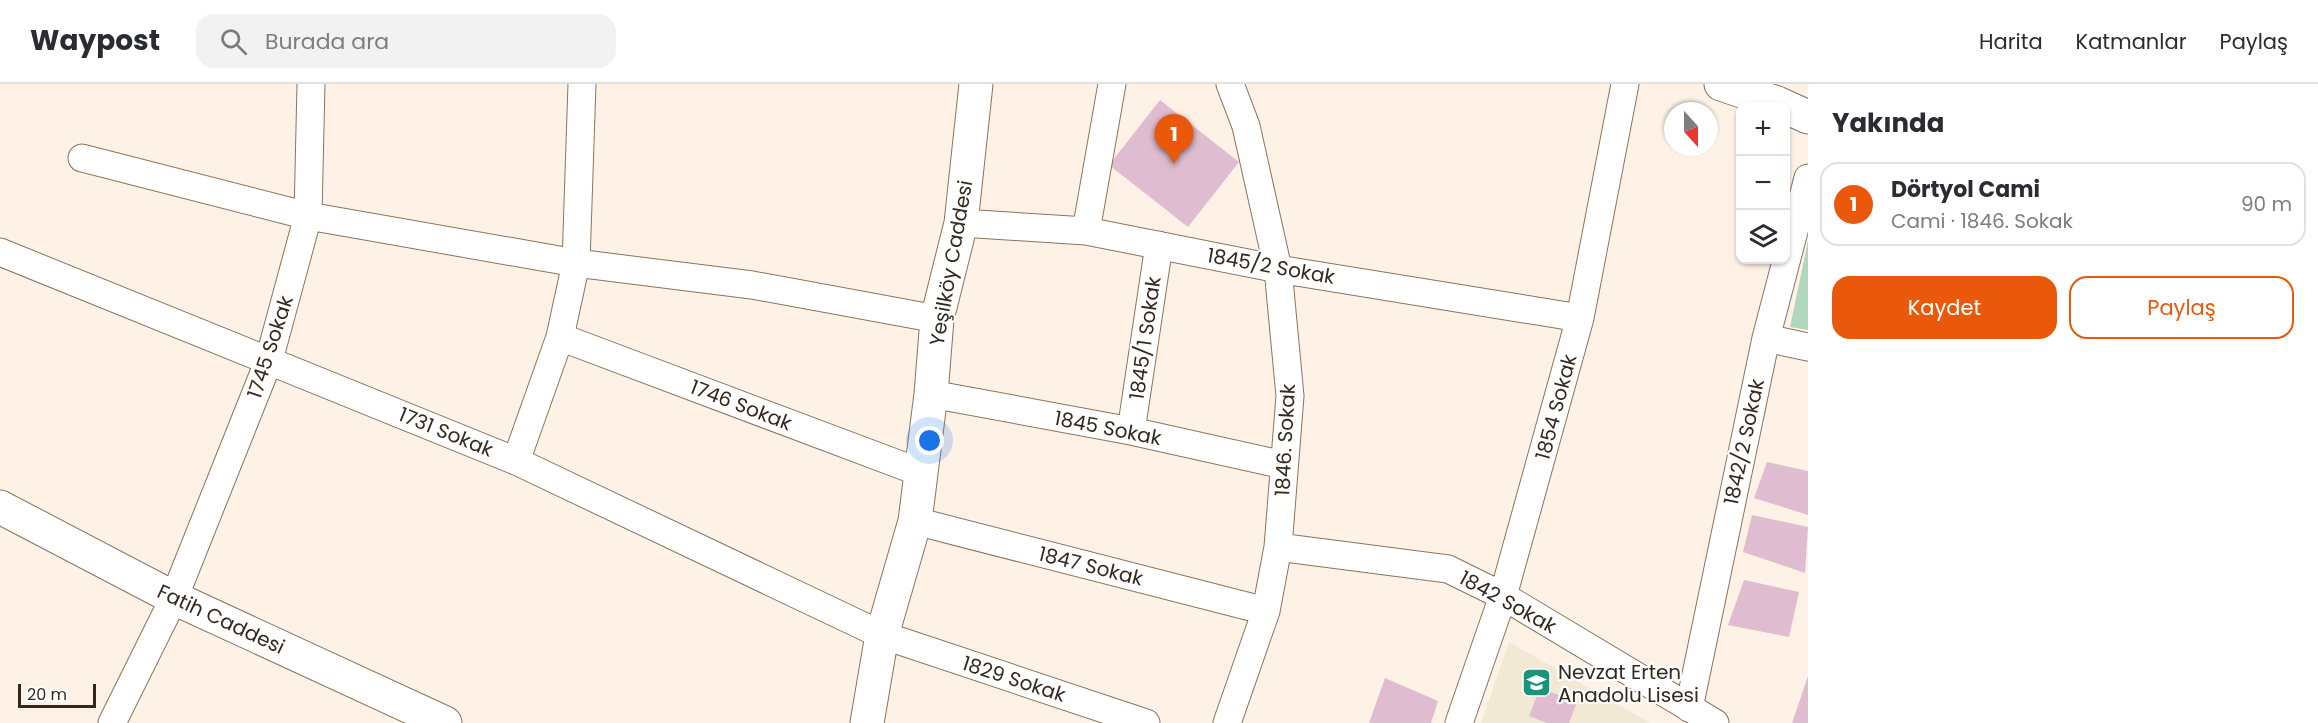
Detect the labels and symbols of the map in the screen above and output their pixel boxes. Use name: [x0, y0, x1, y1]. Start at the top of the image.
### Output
north arrow: [1664, 102, 1718, 156]
pin: 1: [1154, 115, 1194, 164]
street label: Yeşilköy Caddesi: [923, 178, 979, 348]
street label: 1845/2 Sokak: [1205, 241, 1338, 291]
street label: 1845/1 Sokak: [1123, 274, 1168, 401]
street label: 1745 Sokak: [240, 291, 300, 402]
street label: 1854 Sokak: [1528, 350, 1584, 463]
street label: 1746 Sokak: [686, 373, 796, 437]
street label: 1842/2 Sokak: [1717, 376, 1771, 508]
street label: 1846. Sokak: [1268, 382, 1302, 497]
street label: 1731 Sokak: [395, 400, 498, 464]
street label: 1845 Sokak: [1052, 404, 1164, 452]
your location: [915, 426, 944, 455]
street label: 1847 Sokak: [1036, 540, 1147, 593]
street label: 1842 Sokak: [1454, 564, 1562, 641]
street label: Fatih Caddesi: [153, 577, 289, 661]
street label: 1829 Sokak: [959, 649, 1070, 709]
place label: Nevzat Erten Anadolu Lisesi: [1558, 658, 1699, 709]
school or university icon: Nevzat Erten Anadolu Lisesi: [1521, 667, 1553, 699]
scale bar: [18, 681, 96, 708]

